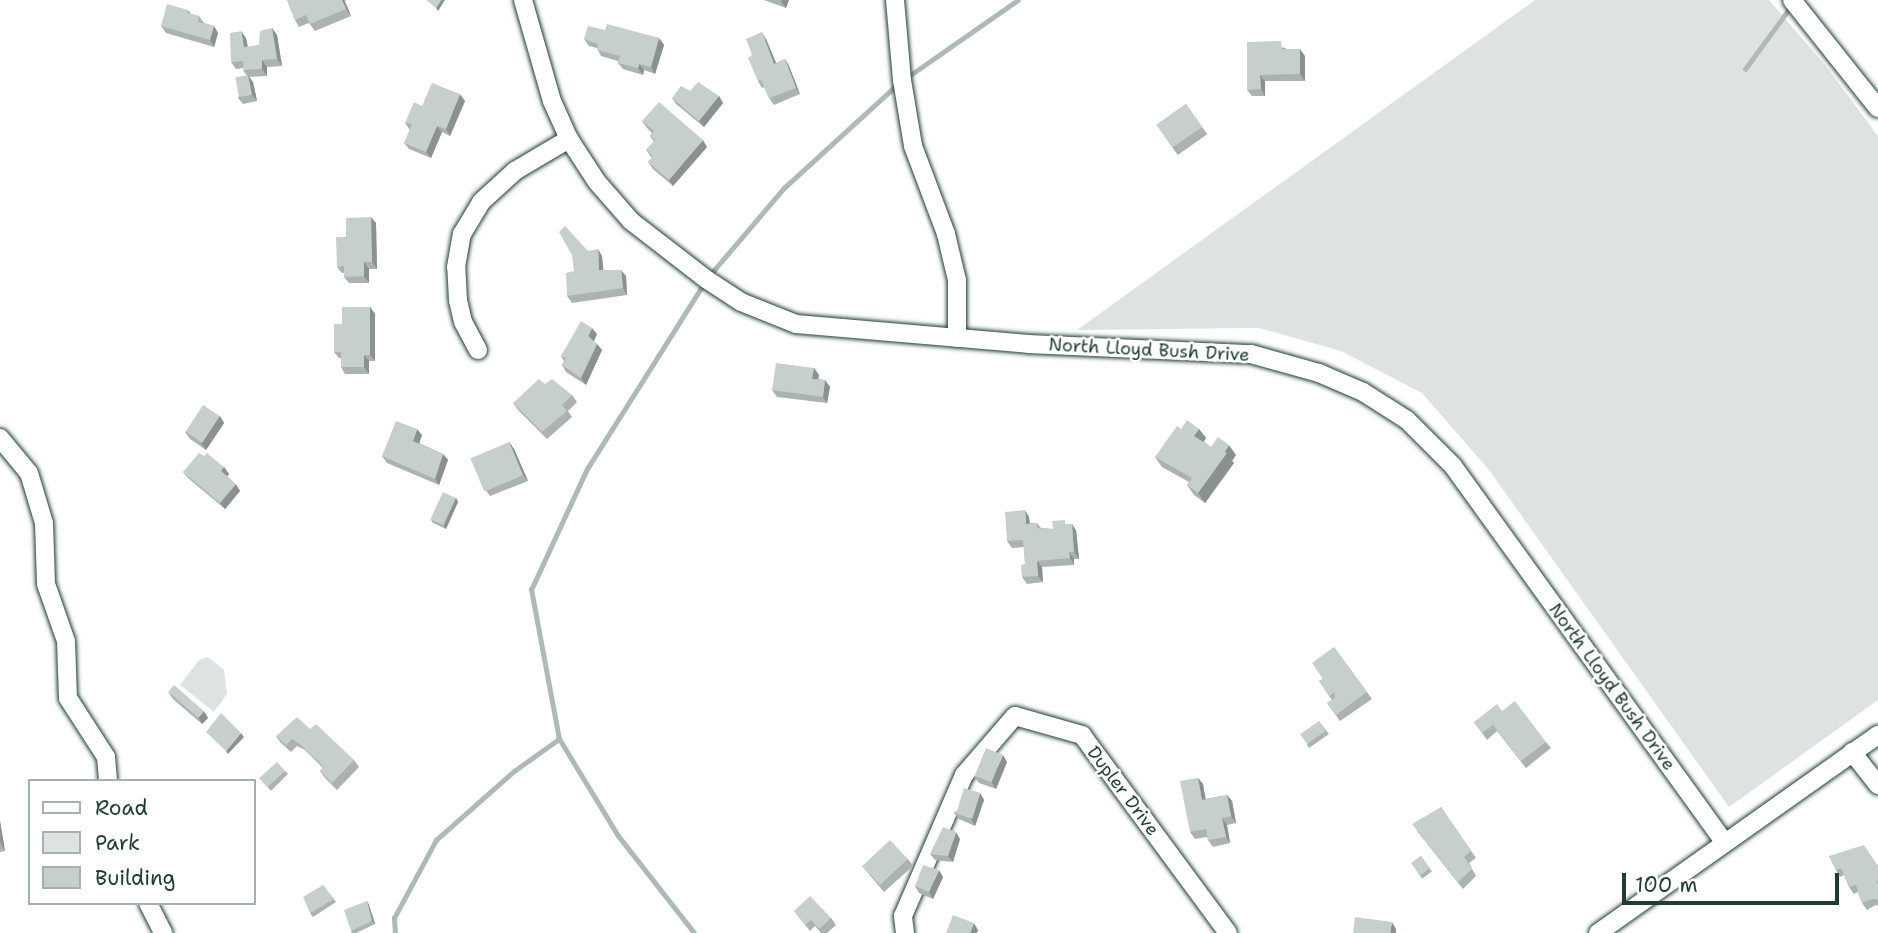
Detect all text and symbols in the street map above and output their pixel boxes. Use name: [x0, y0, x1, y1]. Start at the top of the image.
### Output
street label: North Lloyd Bush Drive: [1048, 334, 1250, 366]
street label: North Lloyd Bush Drive: [1544, 599, 1680, 775]
street label: Dupler Drive: [1082, 742, 1164, 840]
legend: [28, 779, 256, 905]
text: Road: [95, 794, 148, 822]
text: Park: [95, 829, 140, 857]
scale bar: [1626, 860, 1843, 904]
text: Building: [95, 864, 175, 892]
text: 100 m: [1635, 871, 1698, 899]

